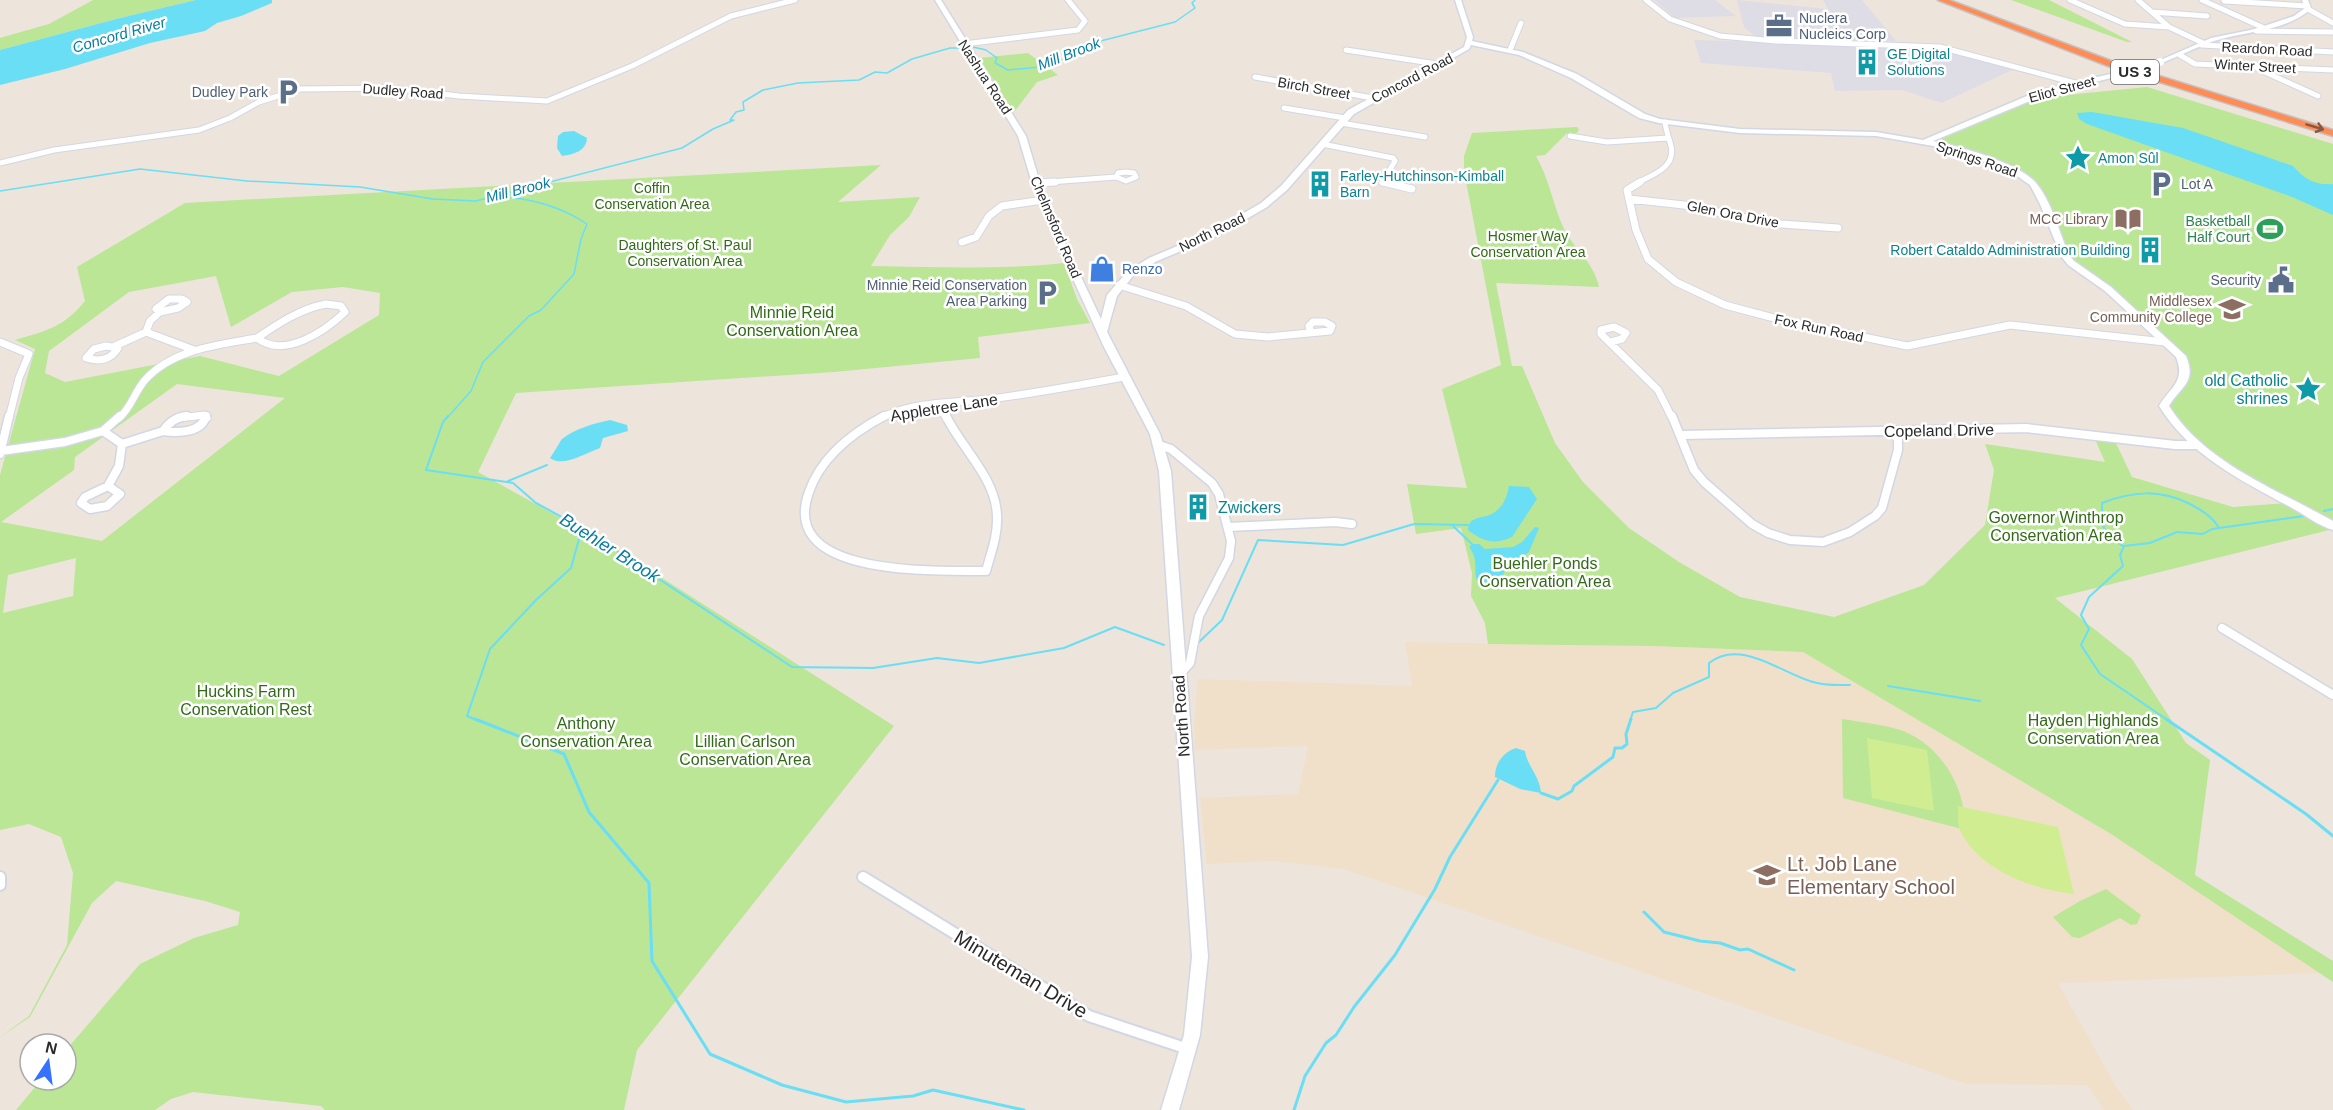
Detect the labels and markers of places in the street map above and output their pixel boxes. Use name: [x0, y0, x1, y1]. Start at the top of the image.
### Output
place label: Nuclera Nucleics Corp: [1799, 10, 1886, 42]
office icon: Nuclera Nucleics Corp: [1764, 11, 1794, 41]
place label: GE Digital Solutions: [1887, 46, 1950, 78]
building icon: GE Digital Solutions: [1852, 47, 1882, 77]
parking icon: Dudley Park: [273, 77, 303, 107]
place label: Dudley Park: [192, 84, 269, 100]
place icon: Amon Sûl: [2063, 143, 2093, 173]
place label: Amon Sûl: [2098, 150, 2159, 166]
place label: Farley-Hutchinson-Kimball Barn: [1340, 168, 1504, 200]
building icon: Farley-Hutchinson-Kimball Barn: [1305, 169, 1335, 199]
parking icon: Lot A: [2146, 169, 2176, 199]
place label: Lot A: [2181, 176, 2214, 192]
library icon: MCC Library: [2113, 204, 2143, 234]
place label: MCC Library: [2029, 211, 2108, 227]
place label: Basketball Half Court: [2185, 213, 2250, 245]
sports icon: Basketball Half Court: [2255, 214, 2285, 244]
building icon: Robert Cataldo Administration Building: [2135, 235, 2165, 265]
place label: Robert Cataldo Administration Building: [1890, 242, 2130, 258]
shop icon: Renzo: [1087, 254, 1117, 284]
place label: Renzo: [1122, 261, 1163, 277]
public building icon: Security: [2266, 265, 2296, 295]
place label: Security: [2210, 272, 2261, 288]
place label: Minnie Reid Conservation Area Parking: [867, 277, 1027, 309]
parking icon: Minnie Reid Conservation Area Parking: [1032, 278, 1062, 308]
place label: Middlesex Community College: [2090, 293, 2212, 325]
school or university icon: Middlesex Community College: [2217, 294, 2247, 324]
place label: old Catholic shrines: [2204, 372, 2288, 407]
place icon: old Catholic shrines: [2293, 374, 2323, 404]
building icon: Zwickers: [1183, 492, 1213, 522]
place label: Zwickers: [1218, 499, 1281, 516]
place label: Lt. Job Lane Elementary School: [1787, 853, 1955, 898]
school or university icon: Lt. Job Lane Elementary School: [1752, 860, 1782, 890]

